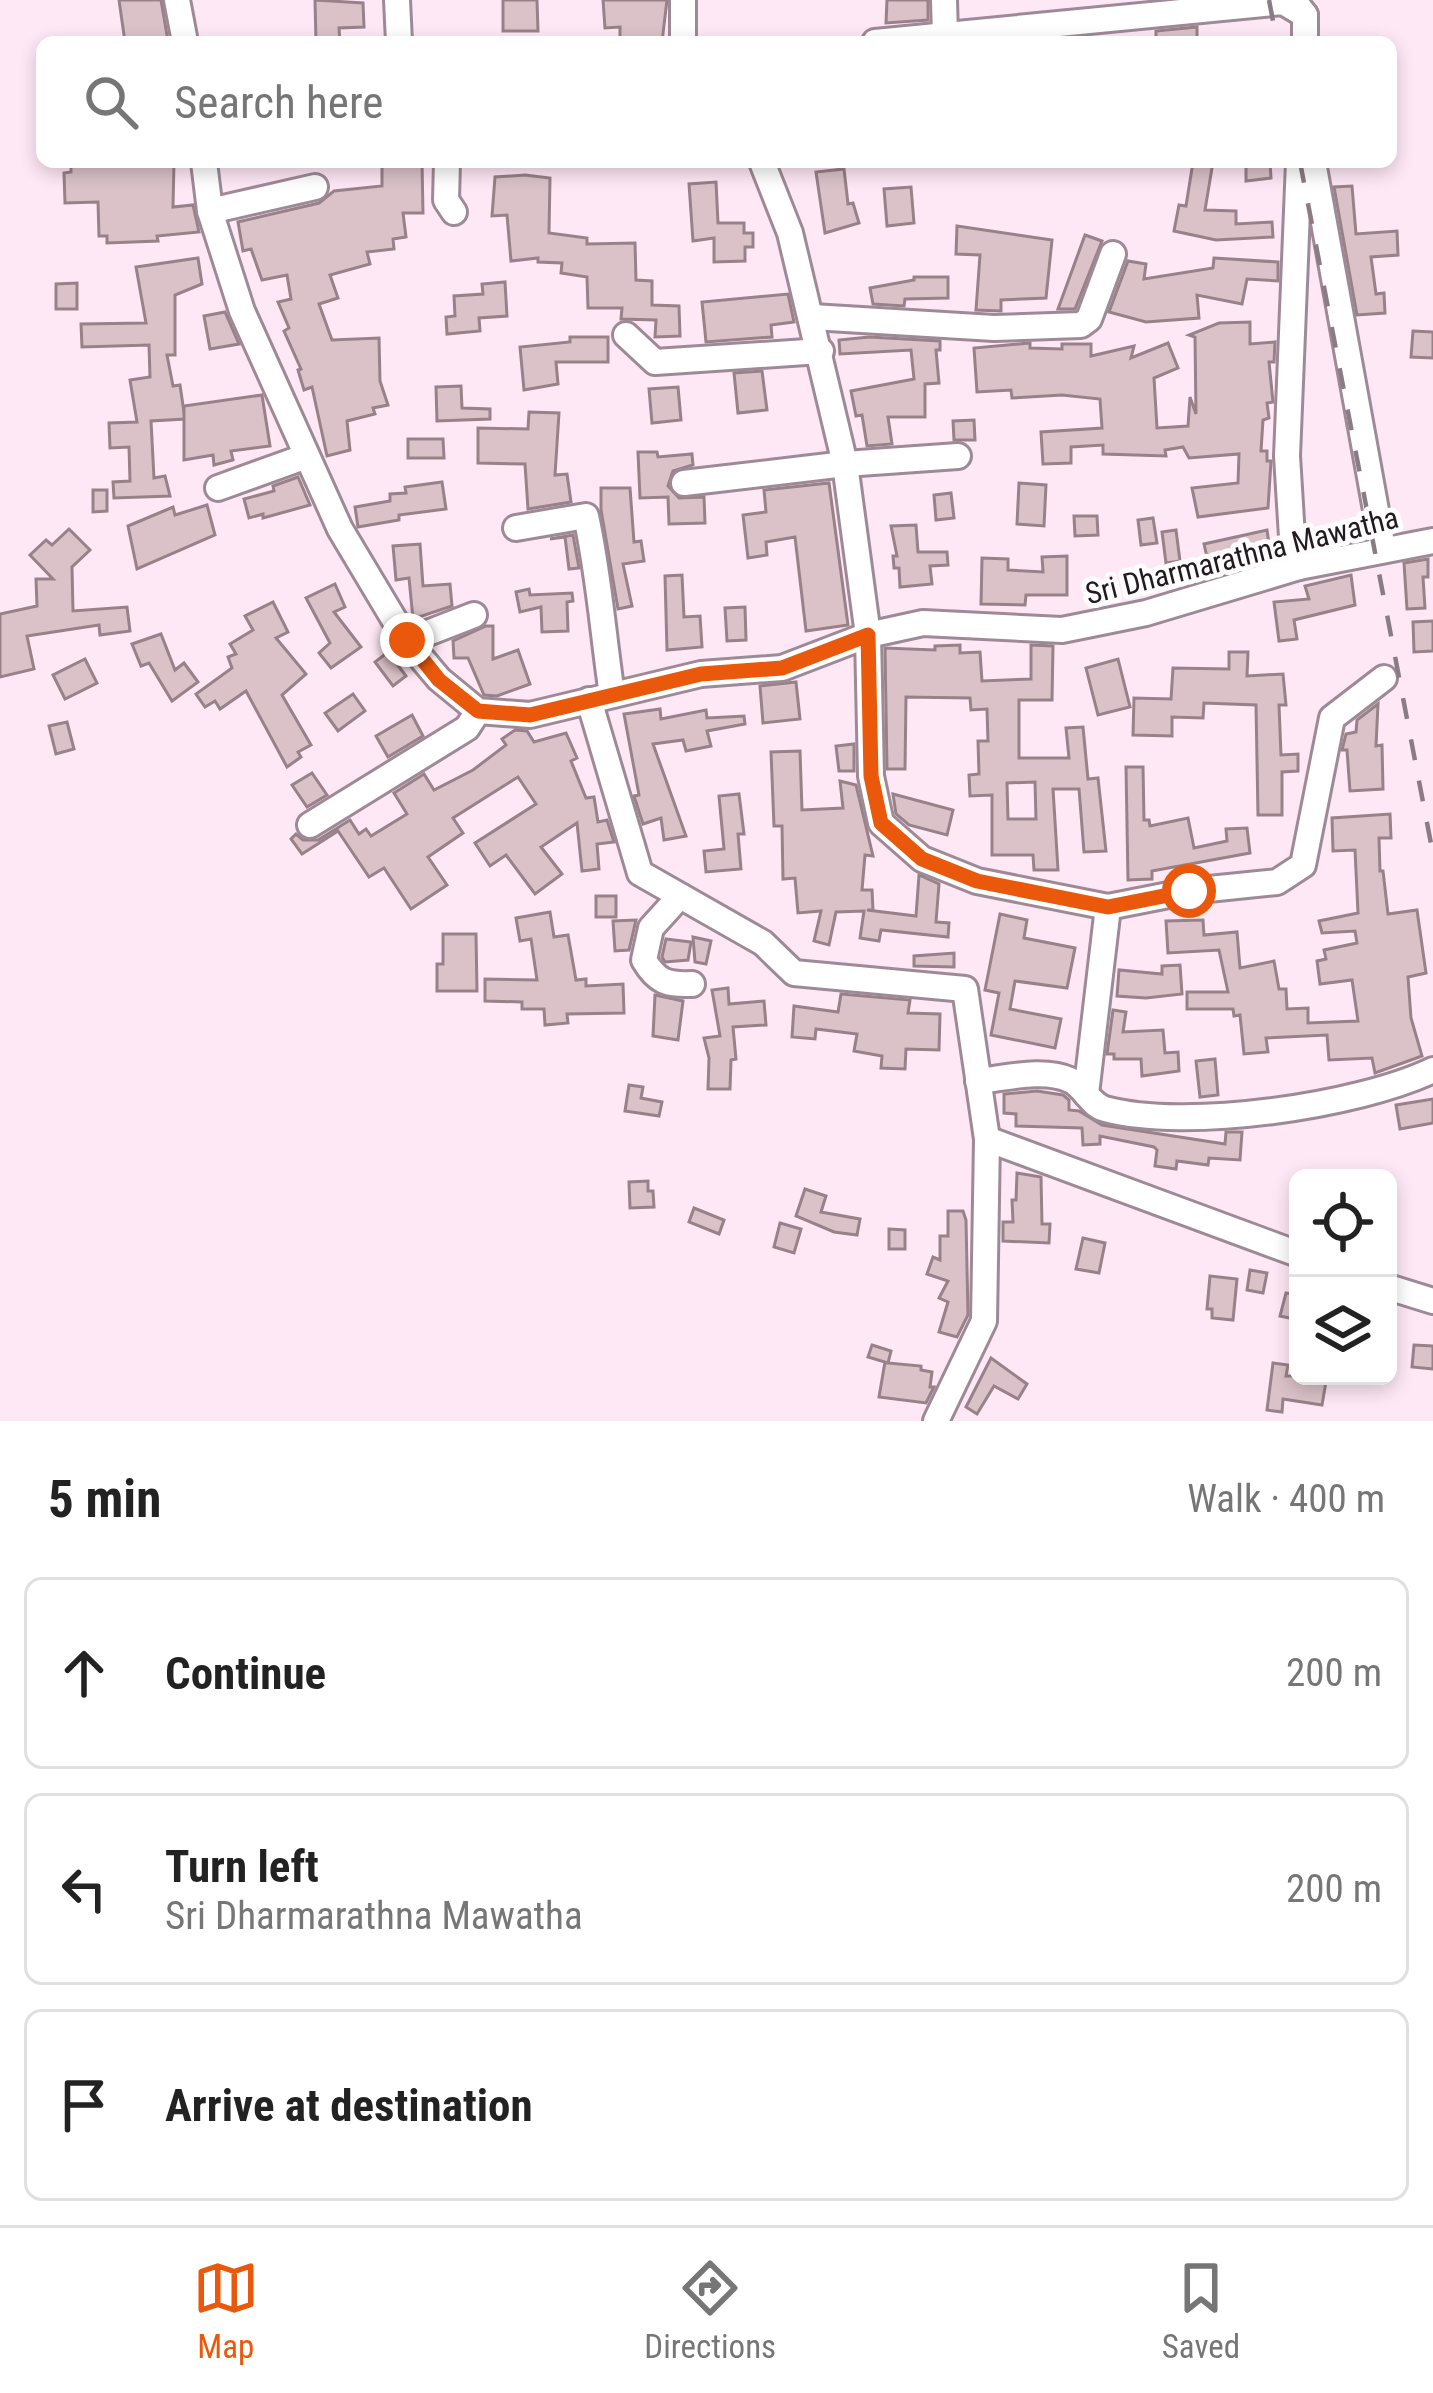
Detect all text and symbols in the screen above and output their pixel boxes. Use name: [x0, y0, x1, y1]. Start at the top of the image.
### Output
search box: [36, 36, 1397, 168]
icon: search: [78, 69, 144, 135]
text: Search here: [174, 76, 383, 129]
street label: Sri Dharmarathna Mawatha: [1082, 500, 1402, 611]
route end: [380, 613, 434, 667]
route start: [1162, 864, 1216, 918]
map controls: [1289, 1169, 1397, 1385]
button: locate: [1289, 1169, 1397, 1277]
button: layers: [1289, 1277, 1397, 1385]
text: 5 min: [48, 1470, 161, 1529]
text: Walk · 400 m: [1187, 1476, 1385, 1522]
icon: ahead: [51, 1640, 117, 1706]
text: Continue: [165, 1647, 326, 1700]
text: 200 m: [1286, 1650, 1382, 1696]
text: Turn left: [165, 1840, 319, 1893]
icon: left: [51, 1856, 117, 1922]
text: 200 m: [1286, 1866, 1382, 1912]
text: Sri Dharmarathna Mawatha: [165, 1893, 583, 1939]
icon: arrive: [51, 2072, 117, 2138]
text: Arrive at destination: [165, 2079, 533, 2132]
tab: Map: [193, 2255, 259, 2366]
tab: Directions: [644, 2255, 776, 2366]
tab: Saved: [1162, 2255, 1240, 2366]

